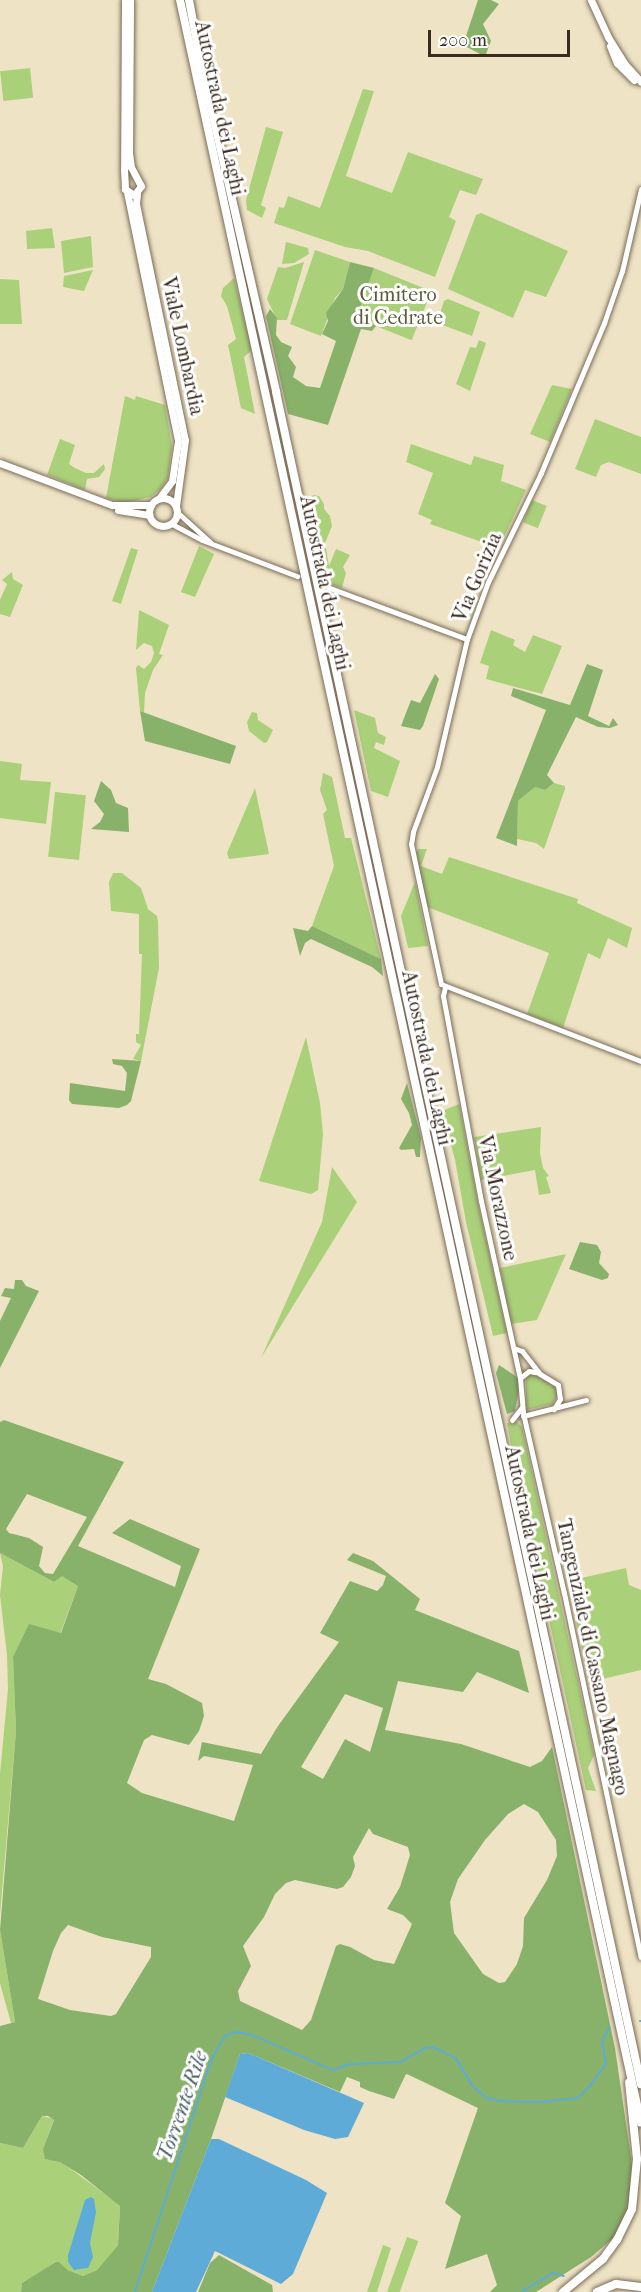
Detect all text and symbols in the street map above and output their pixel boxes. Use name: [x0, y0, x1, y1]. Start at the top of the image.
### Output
street label: Autostrada dei Laghi: [190, 18, 250, 198]
scale bar: [431, 18, 574, 56]
text: 200 m: [439, 30, 487, 51]
street label: Viale Lombardia: [157, 275, 209, 417]
park label: Cimitero di Cedrate: [353, 283, 443, 330]
street label: Autostrada dei Laghi: [295, 493, 355, 673]
street label: Via Gorizia: [447, 529, 507, 625]
street label: Autostrada dei Laghi: [397, 968, 457, 1148]
street label: Via Morazzone: [473, 1133, 523, 1263]
street label: Autostrada dei Laghi: [500, 1443, 560, 1623]
street label: Tangenziale di Cassano Magnago: [552, 1517, 634, 1797]
water label: Torrente Rile: [151, 2048, 213, 2164]

